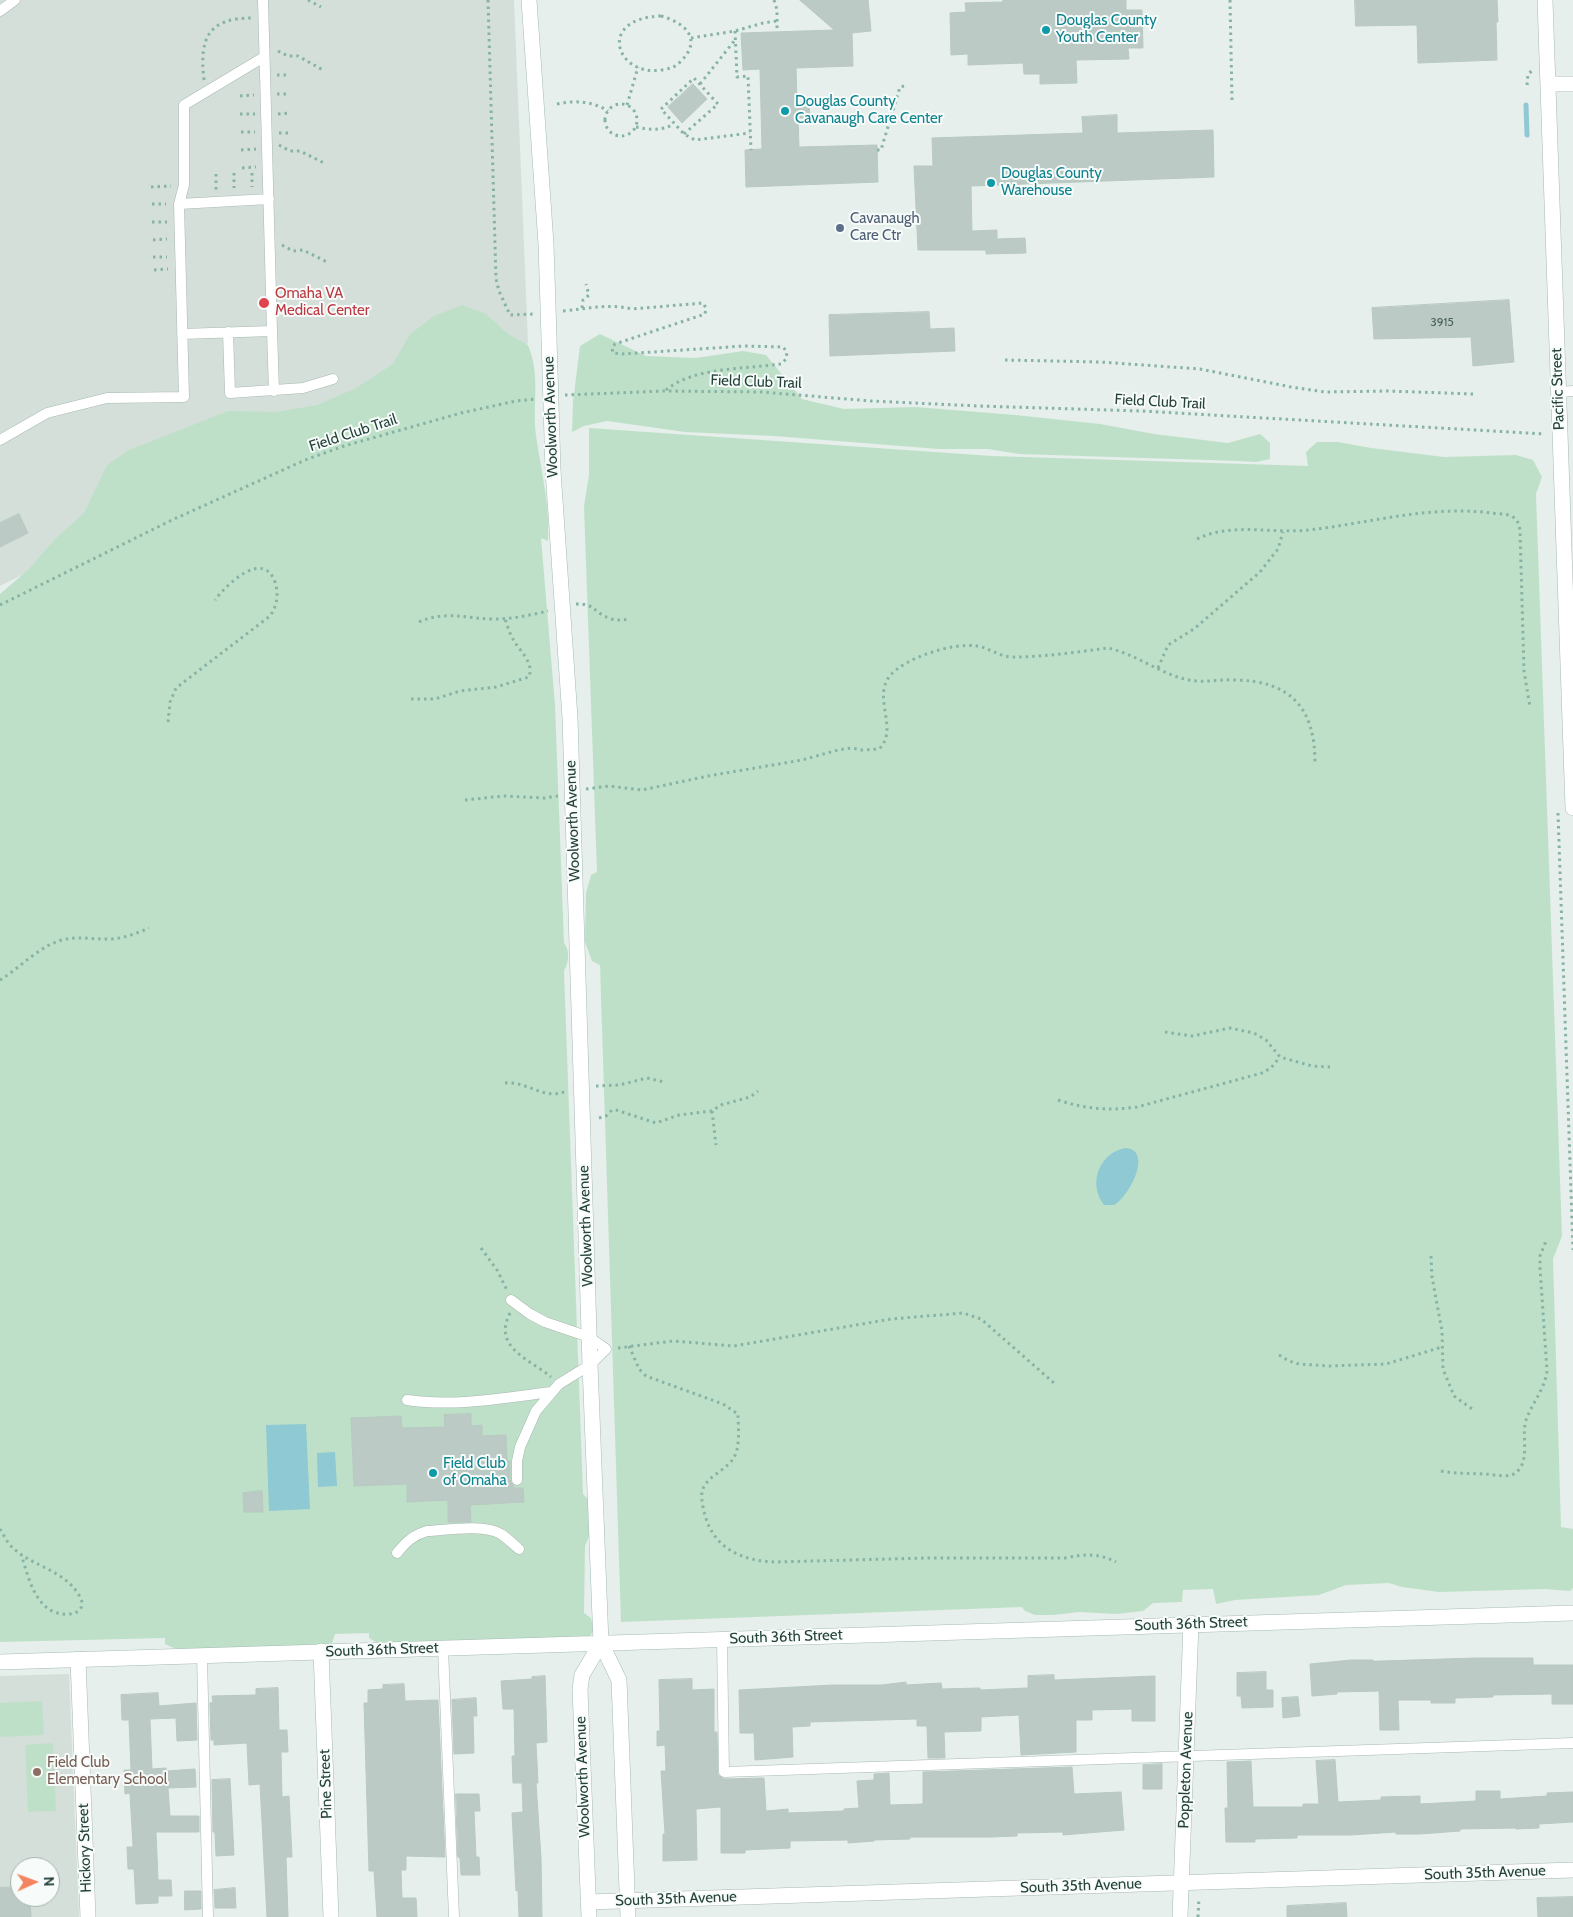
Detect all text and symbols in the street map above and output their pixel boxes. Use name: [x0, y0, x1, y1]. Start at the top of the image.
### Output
place label: Douglas County Youth Center: [1056, 12, 1157, 47]
marker: Douglas County Youth Center: [1040, 24, 1052, 36]
place label: Douglas County Cavanaugh Care Center: [795, 93, 943, 128]
marker: Douglas County Cavanaugh Care Center: [779, 105, 791, 117]
place label: Douglas County Warehouse: [1001, 165, 1102, 200]
marker: Douglas County Warehouse: [985, 177, 997, 189]
place label: Cavanaugh Care Ctr: [850, 210, 920, 245]
marker: Cavanaugh Care Ctr: [834, 222, 846, 234]
place label: Omaha VA Medical Center: [275, 285, 369, 320]
marker: Omaha VA Medical Center: [257, 296, 271, 310]
house number: 3915: [1430, 315, 1454, 329]
street label: Pacific Street: [1548, 347, 1568, 431]
street label: Woolworth Avenue: [540, 356, 562, 478]
street label: Field Club Trail: [710, 371, 802, 393]
street label: Field Club Trail: [1114, 391, 1206, 413]
street label: Field Club Trail: [307, 410, 399, 456]
street label: Woolworth Avenue: [562, 760, 584, 882]
street label: Woolworth Avenue: [575, 1165, 597, 1287]
place label: Field Club of Omaha: [443, 1455, 507, 1490]
marker: Field Club of Omaha: [427, 1467, 439, 1479]
street label: South 36th Street: [1134, 1613, 1248, 1635]
street label: South 36th Street: [729, 1626, 843, 1648]
street label: South 36th Street: [325, 1639, 439, 1661]
street label: Poppleton Avenue: [1175, 1711, 1197, 1829]
street label: Woolworth Avenue: [572, 1716, 594, 1838]
street label: Pine Street: [316, 1749, 336, 1819]
place label: Field Club Elementary School: [47, 1754, 167, 1789]
marker: Field Club Elementary School: [31, 1766, 43, 1778]
street label: Hickory Street: [74, 1803, 96, 1893]
north arrow: [10, 1857, 60, 1907]
street label: South 35th Avenue: [1424, 1862, 1546, 1884]
street label: South 35th Avenue: [1020, 1875, 1142, 1897]
text: N: [40, 1876, 58, 1887]
street label: South 35th Avenue: [615, 1888, 737, 1910]

